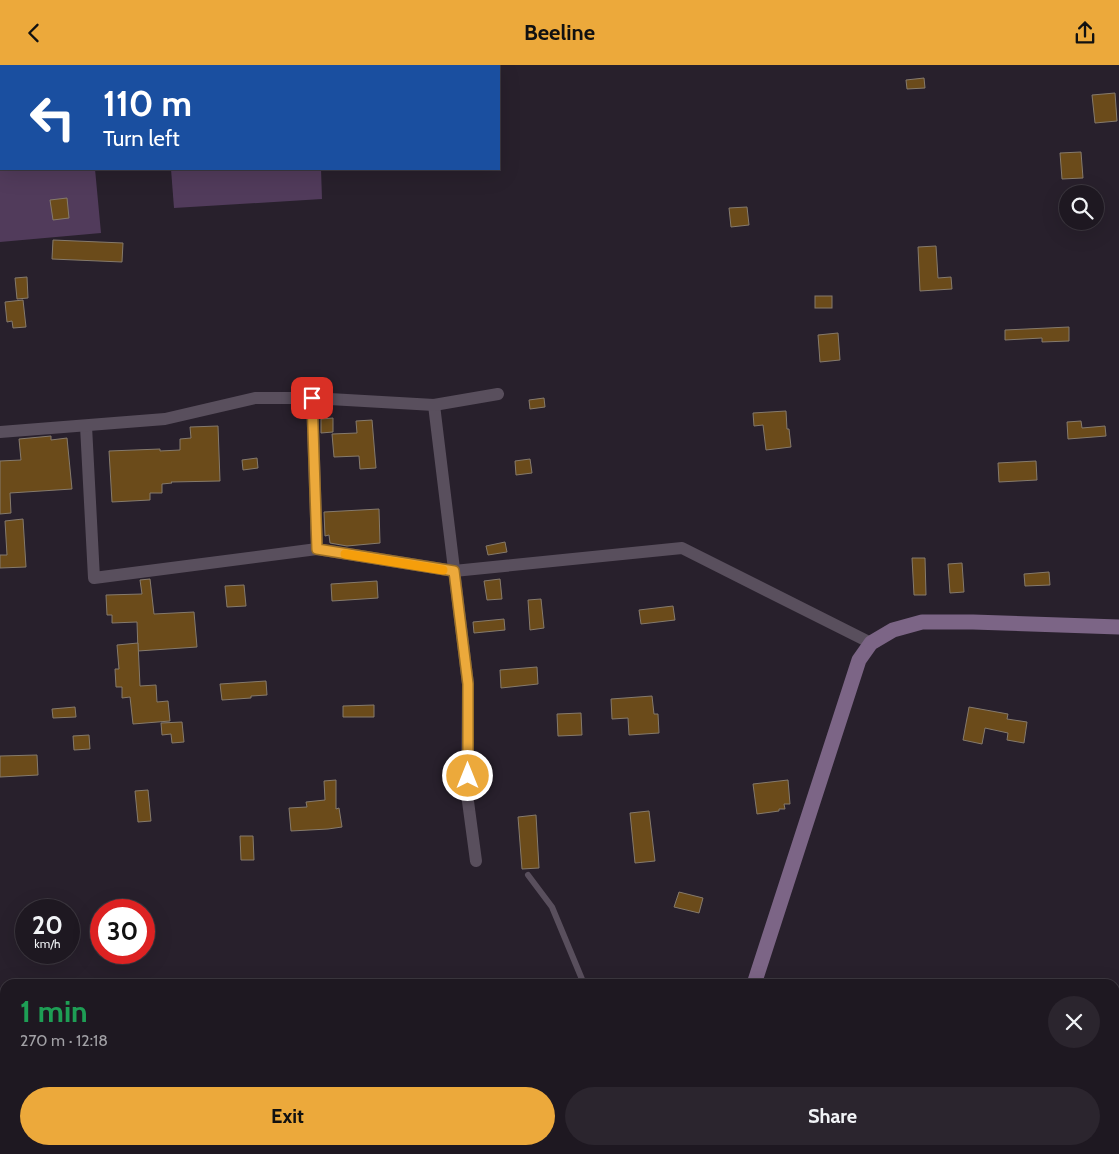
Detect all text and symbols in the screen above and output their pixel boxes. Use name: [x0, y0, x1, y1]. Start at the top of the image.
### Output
icon: back: [20, 19, 48, 47]
text: Beeline: [524, 19, 595, 46]
icon: share: [1071, 19, 1099, 47]
text: 110 m: [103, 82, 192, 125]
icon: left: [20, 85, 85, 150]
text: Turn left: [103, 125, 180, 152]
map controls: [1059, 185, 1104, 230]
button: search: [1059, 185, 1104, 230]
pin: [291, 377, 333, 419]
icon: arrive: [298, 384, 326, 412]
position arrow: [441, 749, 493, 801]
speed limit sign: 30: [90, 899, 155, 964]
text: 20: [32, 910, 63, 940]
text: km/h: [34, 936, 61, 951]
text: 1 min: [20, 993, 88, 1030]
button: close: [1048, 996, 1100, 1048]
text: 270 m · 12:18: [20, 1031, 108, 1050]
button: Exit: [20, 1087, 555, 1145]
button: Share: [565, 1087, 1100, 1145]

